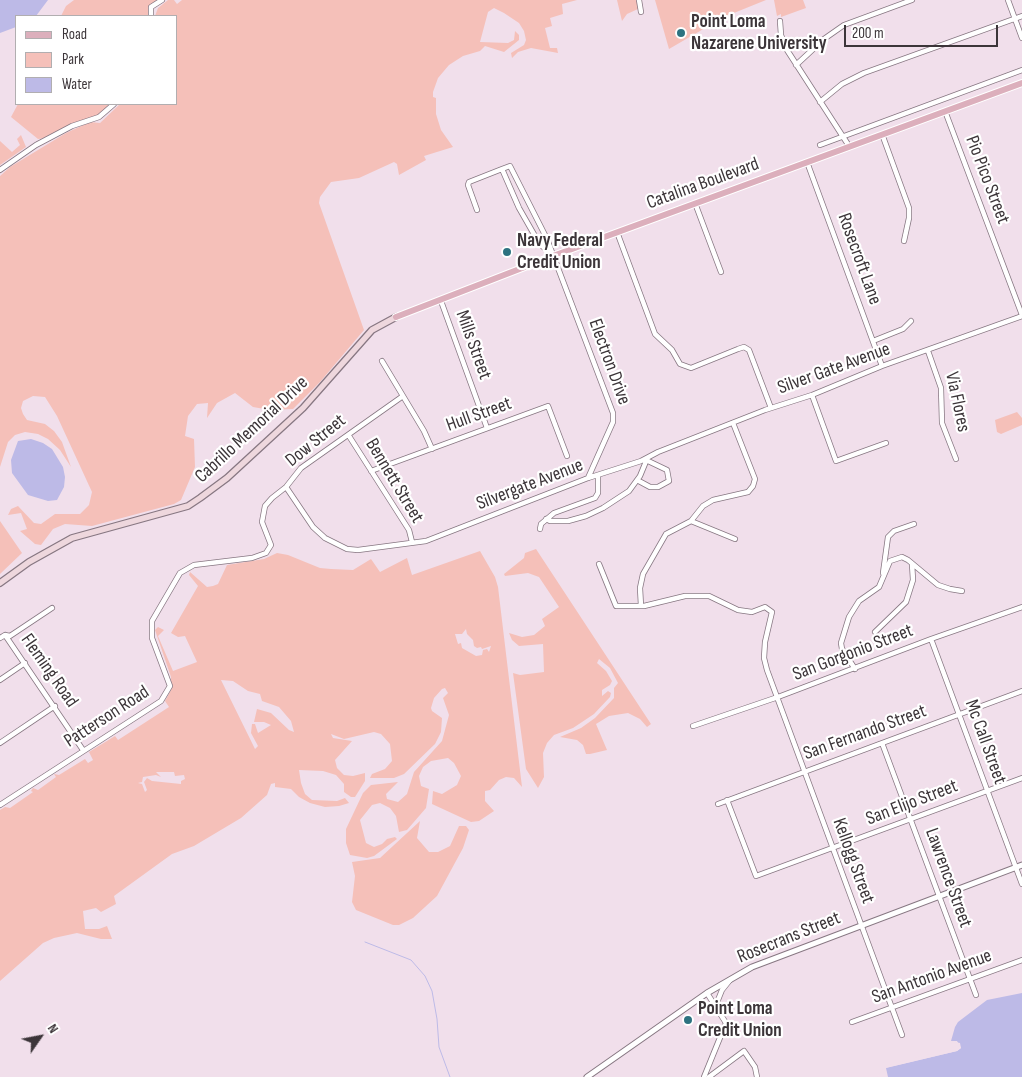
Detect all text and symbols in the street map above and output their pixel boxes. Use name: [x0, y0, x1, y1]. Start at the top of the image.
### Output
place label: Point Loma Nazarene University: [691, 11, 827, 55]
legend: [15, 15, 178, 105]
scale bar: [847, 15, 1001, 47]
text: 200 m: [852, 24, 884, 43]
text: Road: [62, 25, 87, 44]
marker: Point Loma Nazarene University: [675, 27, 687, 39]
text: Park: [62, 50, 84, 69]
text: Water: [62, 75, 92, 94]
street label: Pio Pico Street: [960, 133, 1014, 227]
street label: Catalina Boulevard: [644, 153, 762, 215]
street label: Rosecroft Lane: [832, 210, 886, 308]
place label: Navy Federal Credit Union: [517, 230, 603, 274]
marker: Navy Federal Credit Union: [501, 246, 513, 258]
street label: Mills Street: [450, 307, 496, 383]
street label: Electron Drive: [583, 316, 635, 408]
street label: Silver Gate Avenue: [775, 338, 893, 400]
street label: Via Flores: [940, 370, 974, 434]
street label: Cabrillo Memorial Drive: [191, 372, 313, 488]
street label: Hull Street: [443, 393, 515, 437]
street label: Dow Street: [281, 410, 351, 472]
street label: Bennett Street: [360, 435, 428, 527]
street label: Silvergate Avenue: [473, 454, 587, 516]
street label: San Gorgonio Street: [790, 620, 916, 686]
street label: Fleming Road: [15, 630, 83, 712]
street label: Patterson Road: [60, 681, 154, 753]
street label: Mc Call Street: [959, 697, 1011, 787]
street label: San Fernando Street: [800, 700, 930, 766]
street label: San Elijo Street: [863, 775, 961, 831]
street label: Kellogg Street: [827, 815, 879, 907]
street label: Lawrence Street: [919, 825, 977, 931]
street label: Rosecrans Street: [734, 907, 844, 969]
street label: San Antonio Avenue: [869, 945, 995, 1009]
place label: Point Loma Credit Union: [698, 998, 782, 1042]
north arrow: [15, 1012, 65, 1062]
marker: Point Loma Credit Union: [682, 1014, 694, 1026]
text: N: [44, 1021, 62, 1036]

